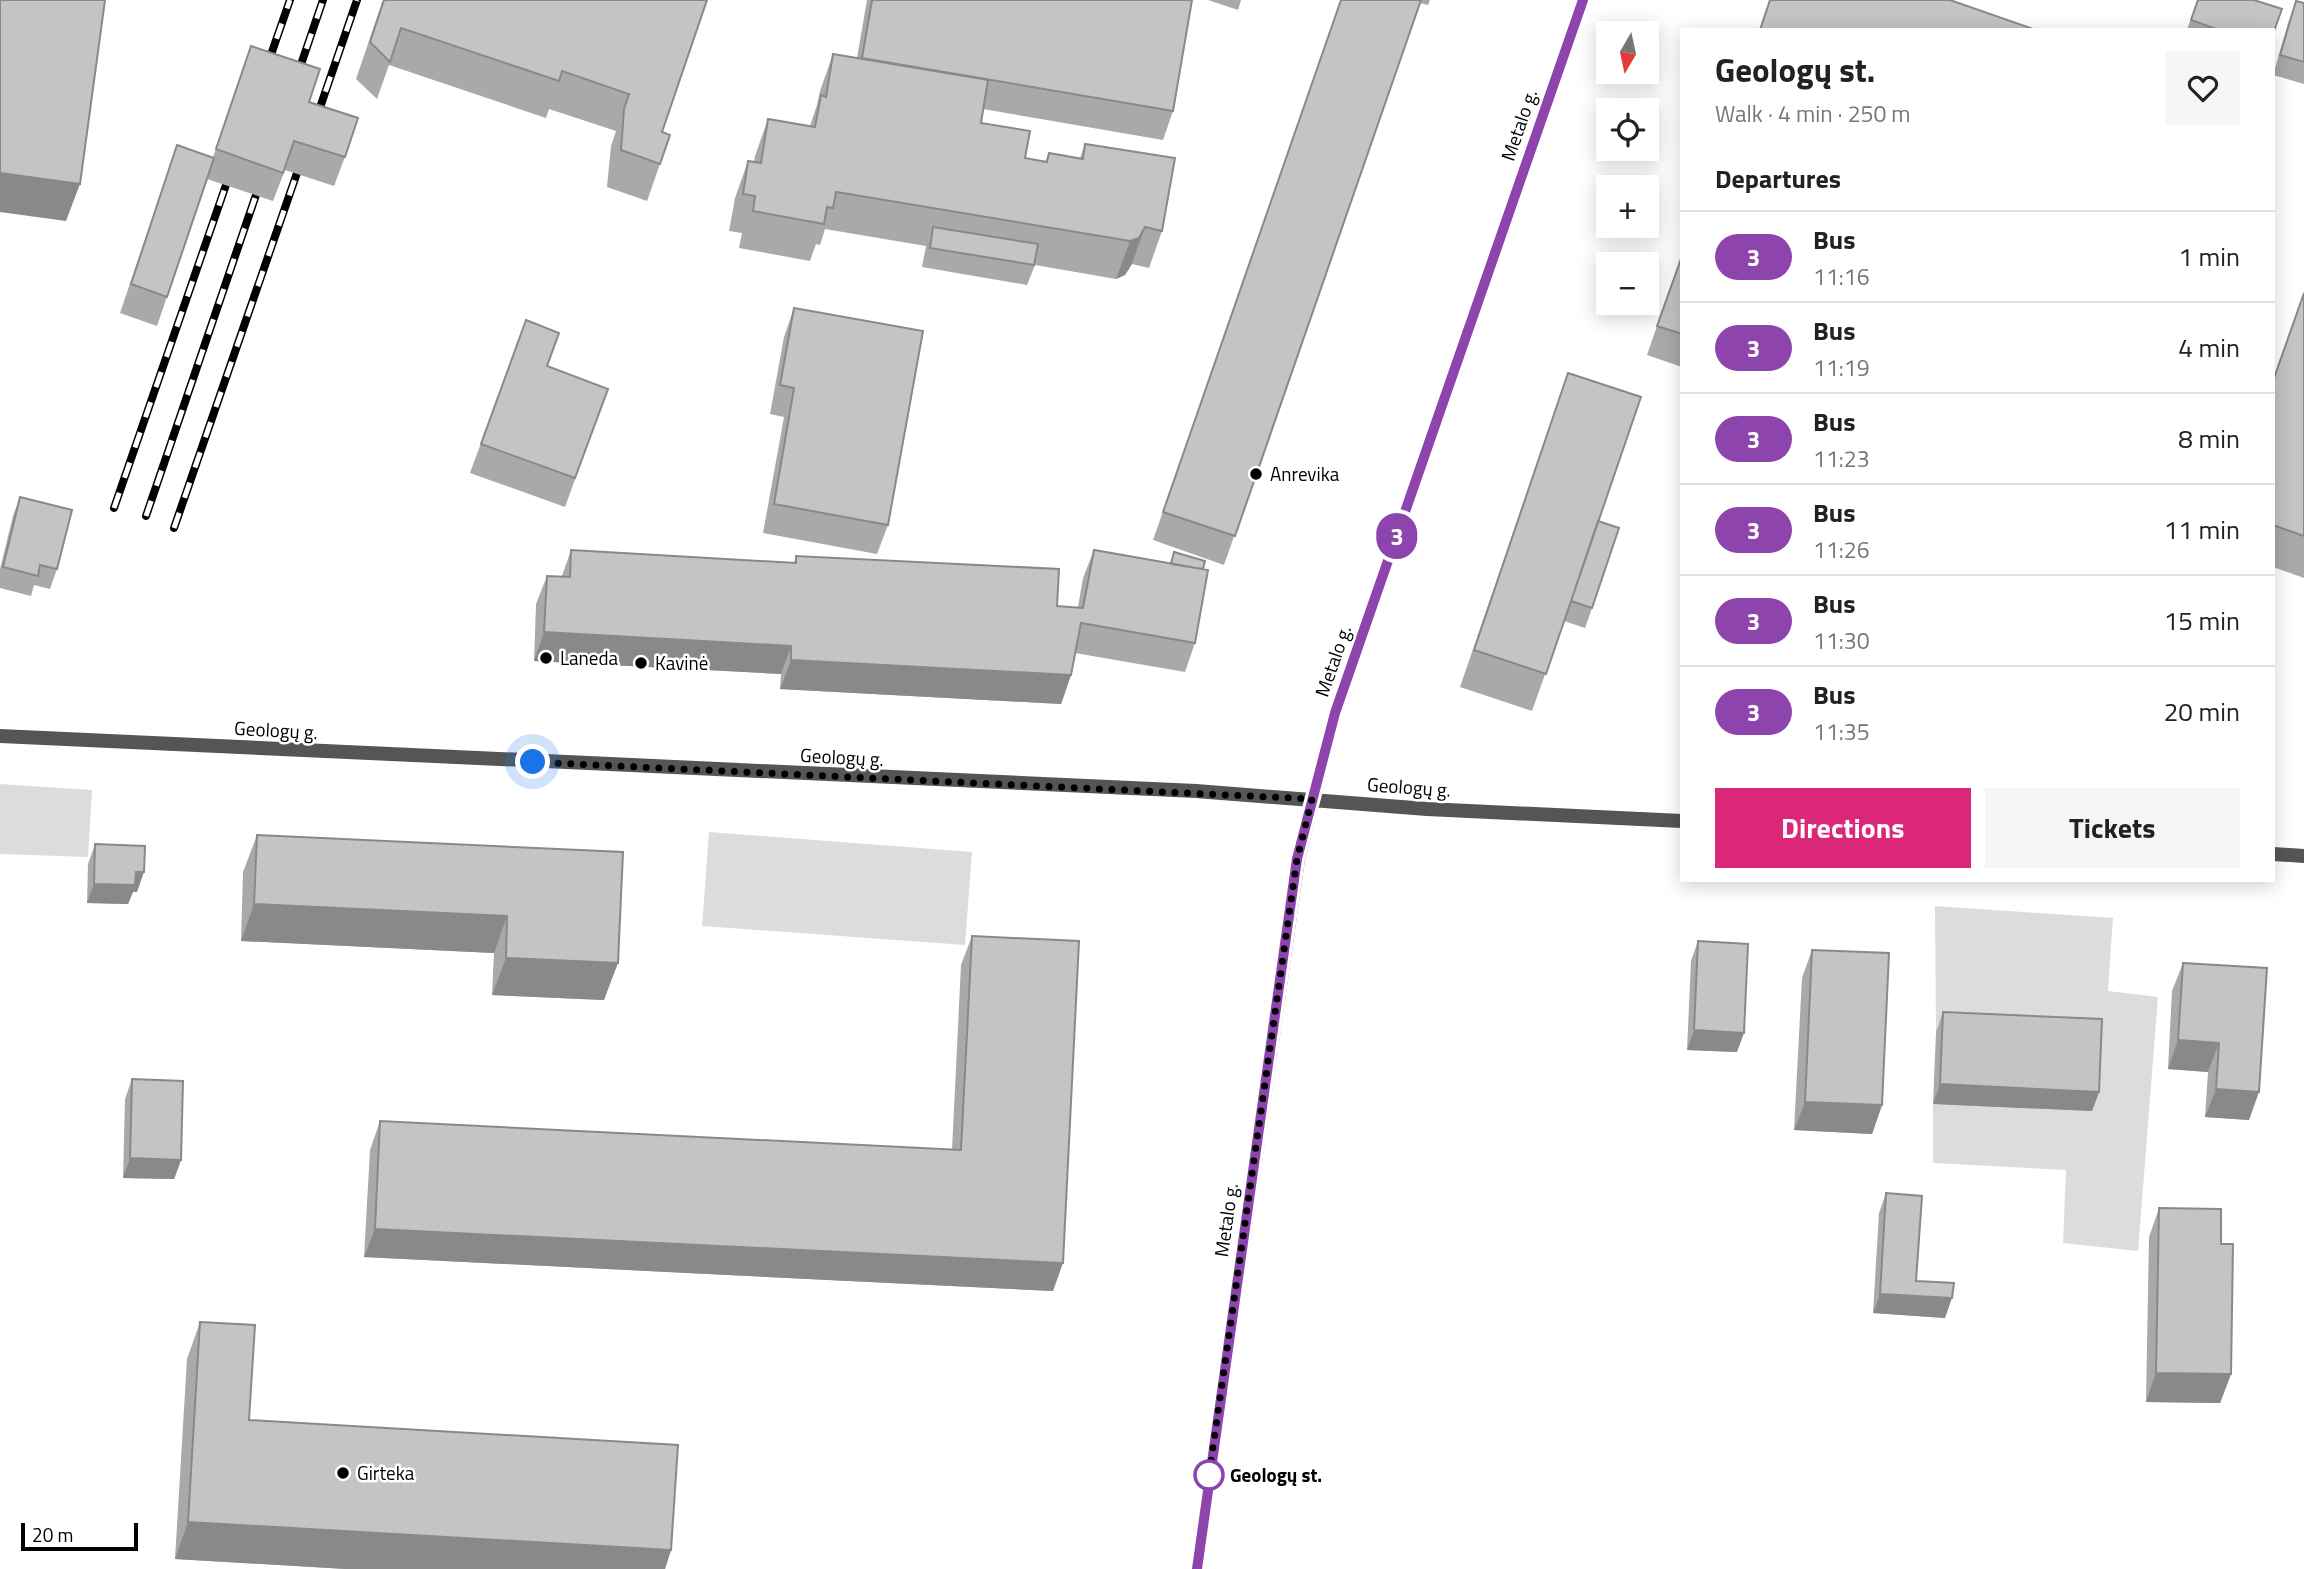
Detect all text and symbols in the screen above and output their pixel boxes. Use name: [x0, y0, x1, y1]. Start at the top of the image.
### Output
north arrow: [1596, 21, 1659, 84]
map controls: [1596, 21, 1659, 315]
text: Geologų st.: [1715, 45, 1875, 95]
button: heart: [2166, 51, 2240, 125]
street label: Metalo g.: [1493, 85, 1544, 165]
text: Walk · 4 min · 250 m: [1715, 96, 1911, 131]
button: locate: [1596, 98, 1659, 161]
text: Departures: [1715, 159, 1841, 198]
button: +: [1596, 175, 1659, 238]
text: Bus: [1813, 220, 1855, 259]
text: 1 min: [2178, 237, 2240, 276]
text: 3: [1747, 239, 1760, 275]
button: −: [1596, 252, 1659, 315]
text: 11:16: [1813, 259, 1870, 294]
text: Bus: [1813, 311, 1855, 350]
text: 4 min: [2178, 328, 2240, 367]
text: 3: [1747, 330, 1760, 366]
text: 11:19: [1813, 350, 1870, 385]
text: Bus: [1813, 402, 1855, 441]
text: 8 min: [2178, 419, 2240, 458]
text: 3: [1747, 421, 1760, 457]
text: 11:23: [1813, 441, 1870, 476]
place label: Anrevika: [1270, 459, 1340, 488]
marker: Anrevika: [1248, 466, 1264, 482]
text: Bus: [1813, 493, 1855, 532]
text: 11 min: [2164, 510, 2240, 549]
text: 3: [1747, 512, 1760, 548]
line badge: 3: [1374, 513, 1420, 559]
text: 3: [1390, 518, 1404, 554]
text: 11:26: [1813, 532, 1870, 567]
text: Bus: [1813, 584, 1855, 623]
text: 15 min: [2164, 601, 2240, 640]
text: 3: [1747, 603, 1760, 639]
street label: Metalo g.: [1307, 621, 1358, 701]
text: 11:30: [1813, 623, 1870, 658]
place label: Laneda: [560, 643, 618, 672]
place label: Kavinė: [655, 648, 708, 677]
marker: Laneda: [538, 650, 554, 666]
marker: Kavinė: [633, 655, 649, 671]
text: Bus: [1813, 675, 1855, 714]
text: 20 min: [2164, 692, 2240, 731]
text: 3: [1747, 694, 1760, 730]
street label: Geologų g.: [233, 713, 319, 746]
text: 11:35: [1813, 714, 1870, 749]
street label: Geologų g.: [799, 740, 885, 773]
your location: [515, 744, 550, 779]
street label: Geologų g.: [1366, 769, 1452, 804]
button: Directions: [1715, 788, 1971, 868]
button: Tickets: [1985, 788, 2240, 868]
street label: Metalo g.: [1206, 1181, 1245, 1259]
place label: Girteka: [357, 1458, 415, 1487]
marker: Geologų st.: [1194, 1460, 1224, 1490]
place label: Geologų st.: [1230, 1460, 1322, 1489]
marker: Girteka: [335, 1465, 351, 1481]
scale bar: [21, 1520, 138, 1552]
text: 20 m: [32, 1520, 73, 1549]

